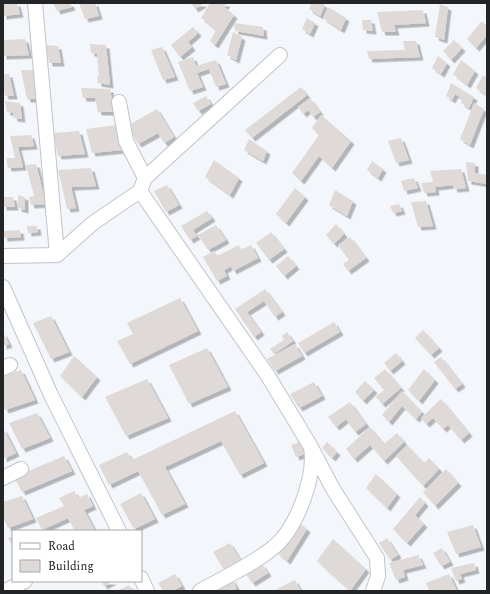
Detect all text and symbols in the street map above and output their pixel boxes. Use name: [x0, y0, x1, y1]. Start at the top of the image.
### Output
legend: [12, 530, 142, 582]
text: Road: [48, 537, 75, 556]
text: Building: [48, 557, 94, 576]

